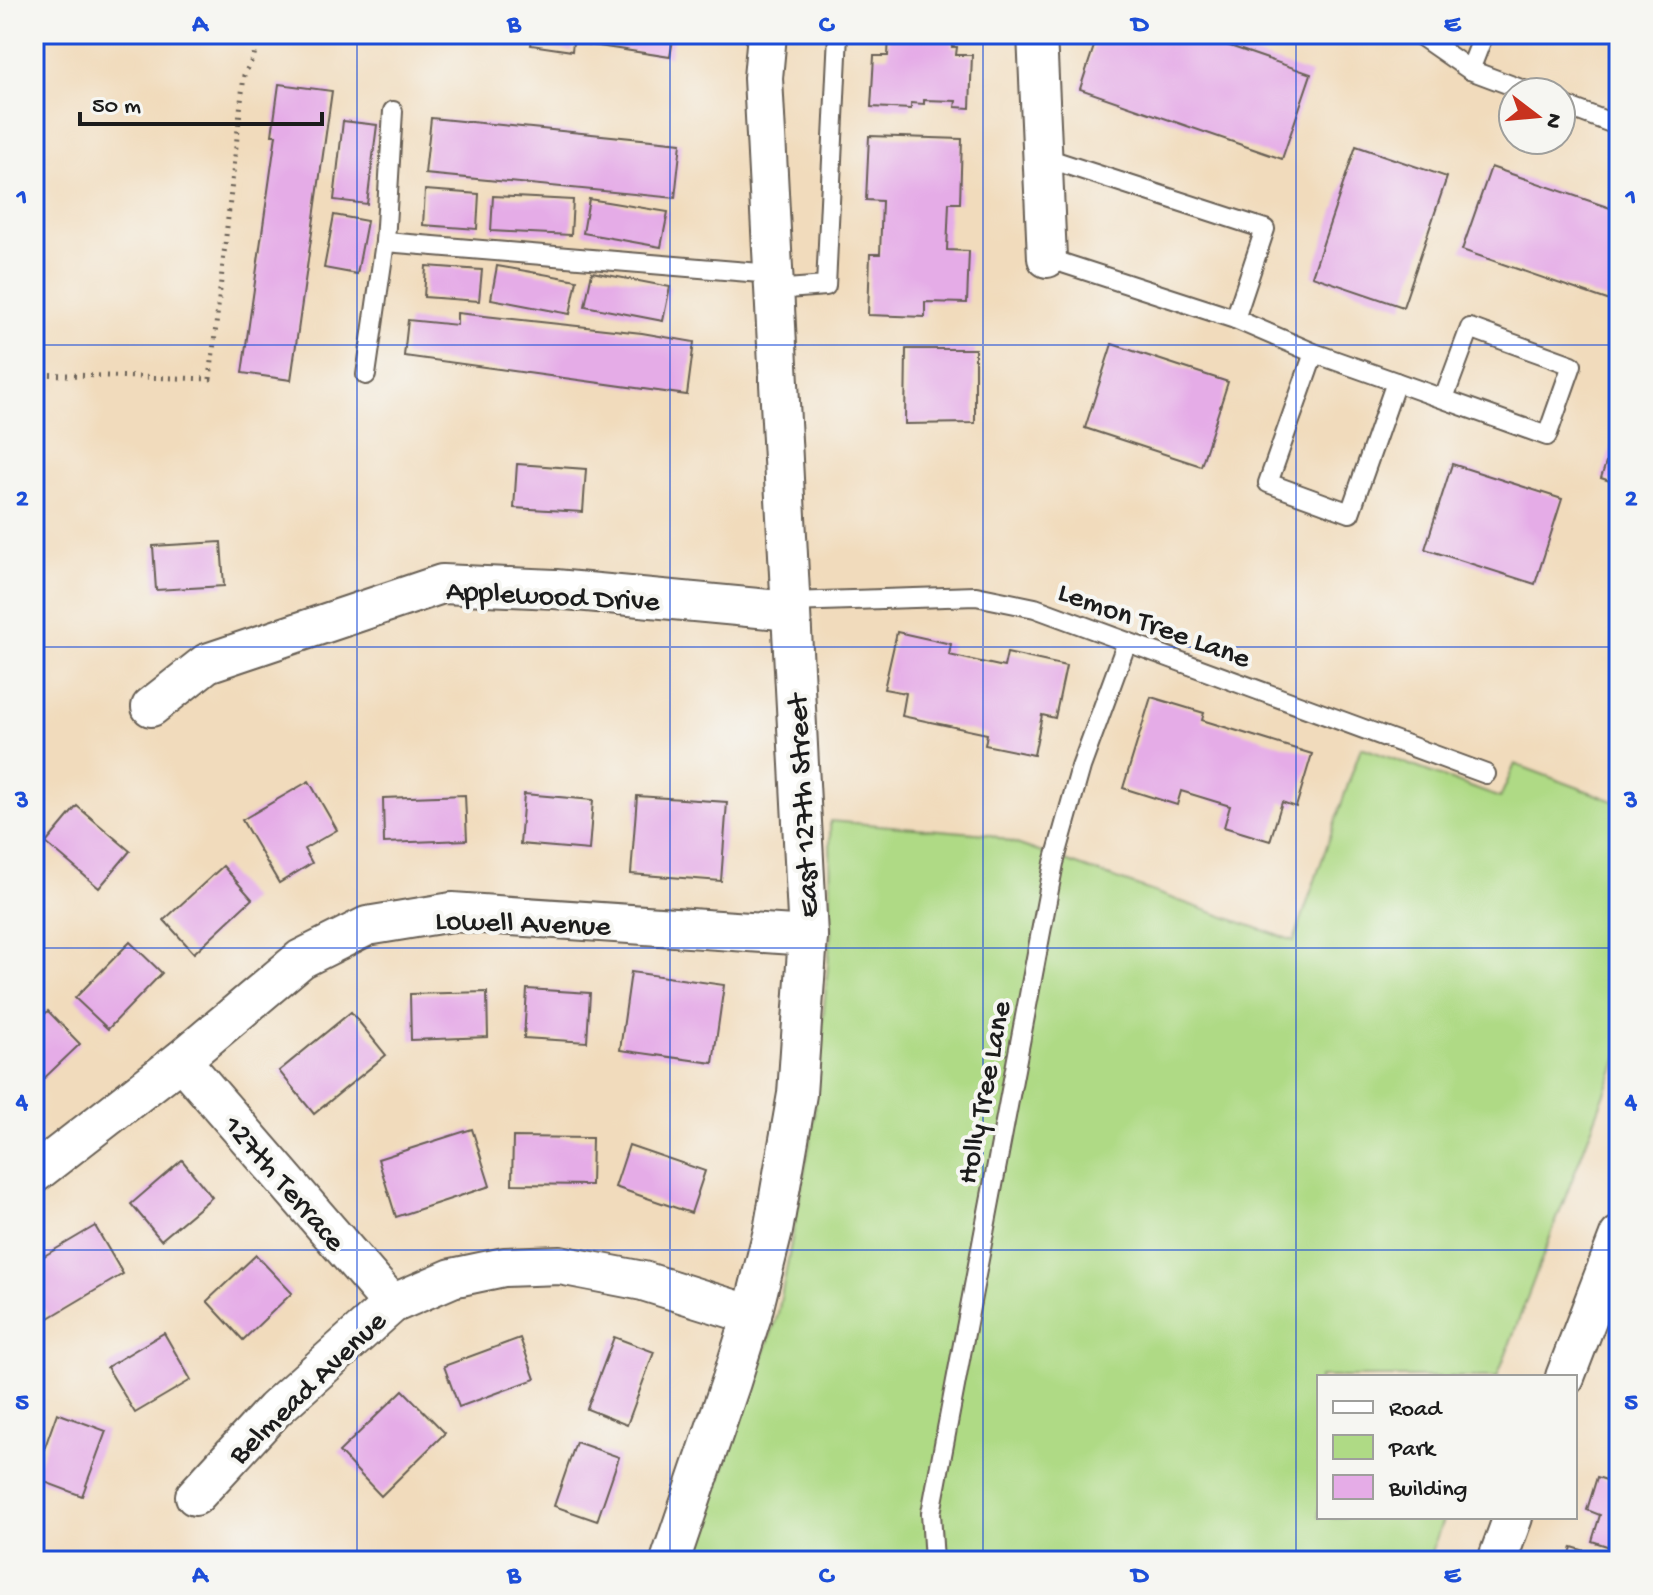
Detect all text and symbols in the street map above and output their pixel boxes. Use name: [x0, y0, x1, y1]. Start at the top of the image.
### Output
text: A: [191, 11, 209, 42]
text: B: [506, 11, 522, 42]
text: C: [819, 11, 836, 42]
text: D: [1130, 11, 1150, 42]
text: E: [1444, 11, 1462, 42]
scale bar: [80, 76, 322, 126]
north arrow: [1497, 76, 1577, 156]
text: 50 m: [92, 93, 141, 122]
text: N: [1538, 110, 1567, 131]
text: 1: [16, 184, 27, 215]
text: 1: [1625, 184, 1636, 215]
text: 2: [16, 485, 29, 516]
text: 2: [1625, 485, 1638, 516]
street label: Applewood Drive: [445, 575, 661, 622]
street label: Lemon Tree Lane: [1052, 576, 1255, 678]
street label: East 127th Street: [782, 690, 829, 918]
text: 3: [14, 787, 29, 818]
text: 3: [1623, 787, 1638, 818]
street label: Lowell Avenue: [434, 905, 612, 946]
street label: Holly Tree Lane: [952, 998, 1021, 1187]
text: 4: [15, 1088, 29, 1119]
text: 4: [1624, 1088, 1638, 1119]
street label: 127th Terrace: [213, 1109, 351, 1260]
street label: Belmead Avenue: [222, 1305, 396, 1474]
legend: [1317, 1375, 1577, 1519]
text: 5: [15, 1389, 29, 1420]
text: 5: [1624, 1389, 1638, 1420]
text: Road: [1389, 1396, 1443, 1425]
text: Park: [1388, 1436, 1437, 1465]
text: Building: [1388, 1476, 1467, 1505]
text: A: [191, 1562, 209, 1593]
text: B: [506, 1562, 522, 1593]
text: C: [819, 1562, 836, 1593]
text: D: [1130, 1562, 1150, 1593]
text: E: [1444, 1562, 1462, 1593]

